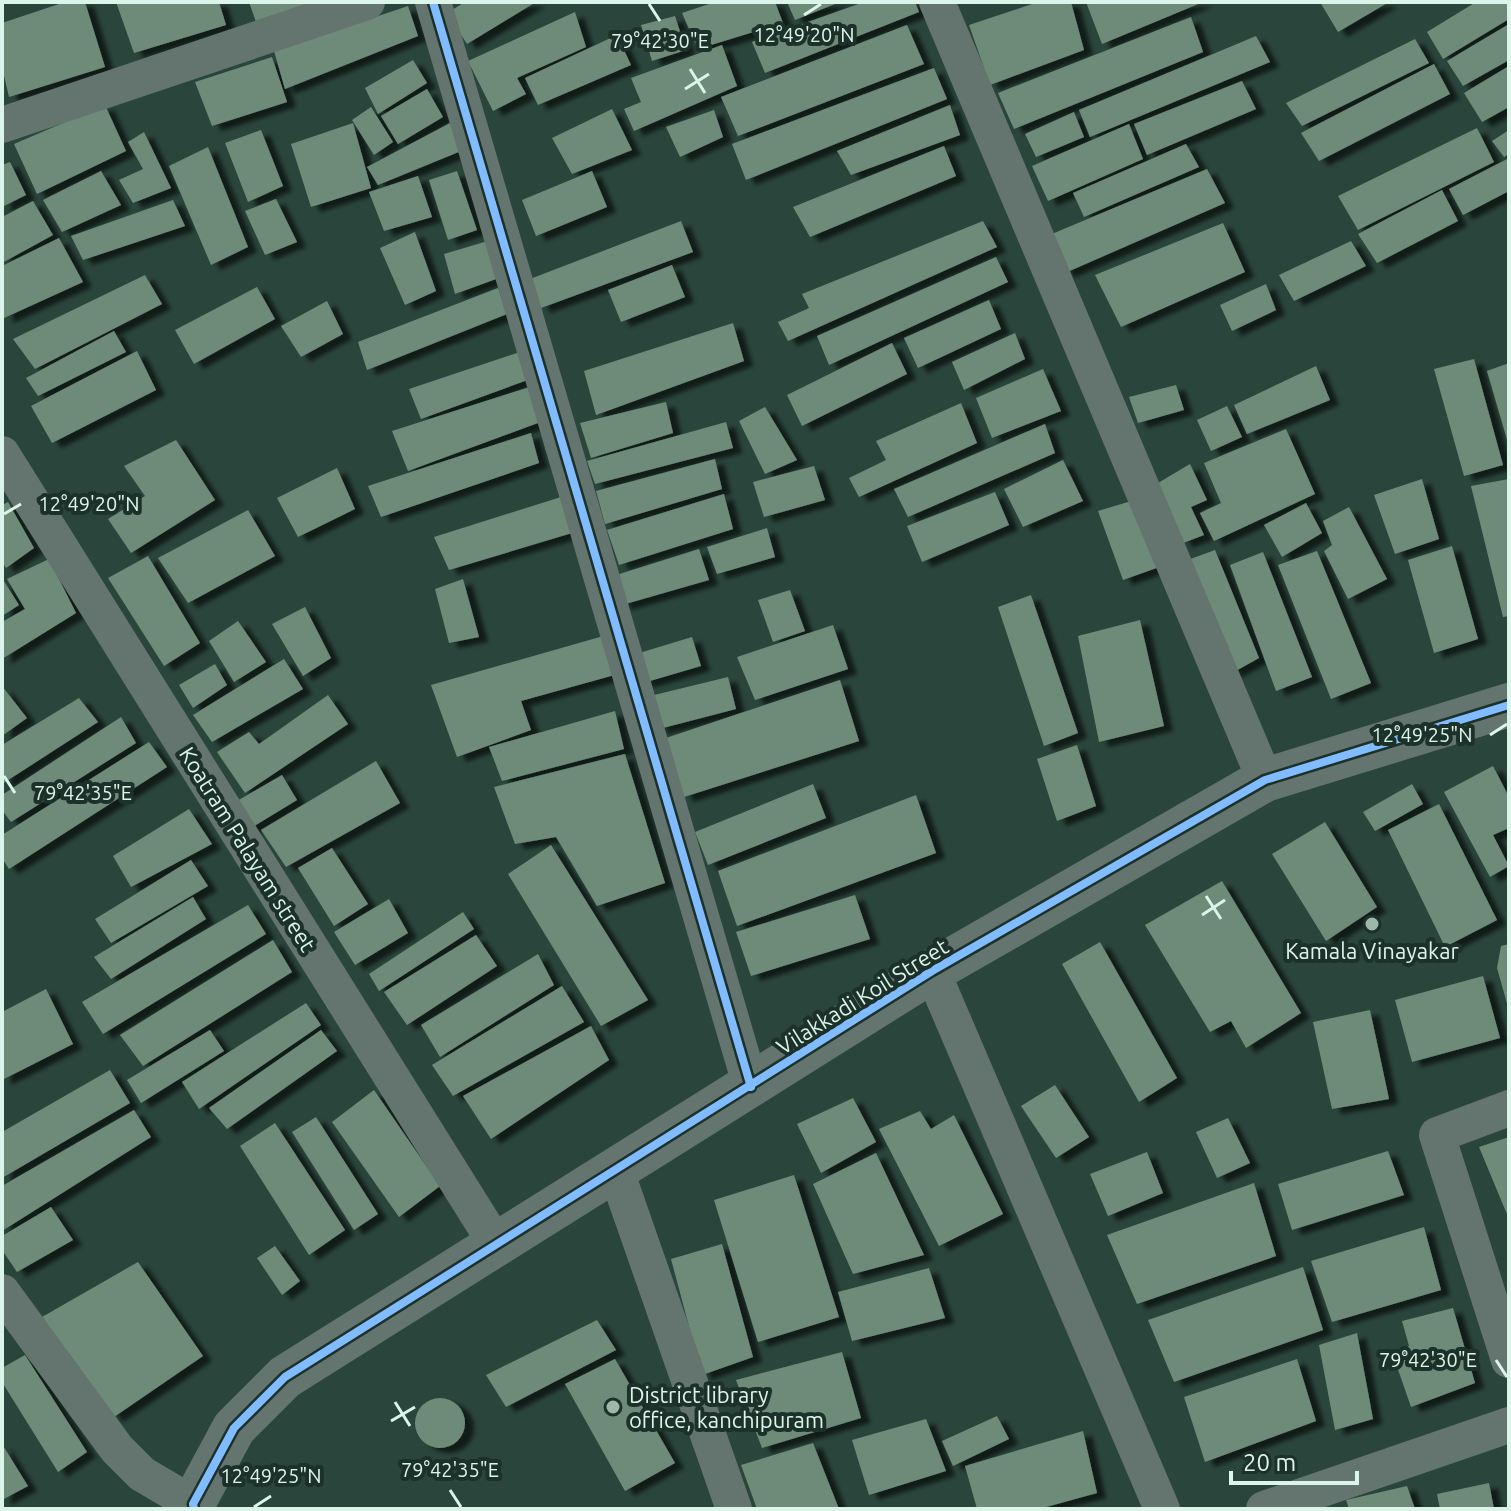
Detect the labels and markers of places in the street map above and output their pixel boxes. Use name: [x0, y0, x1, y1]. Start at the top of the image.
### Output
marker: Kamala Vinayakar: [1363, 915, 1381, 933]
place label: Kamala Vinayakar: [1285, 938, 1459, 963]
place label: District library office, kanchipuram: [629, 1382, 824, 1432]
marker: District library office, kanchipuram: [604, 1398, 622, 1416]

